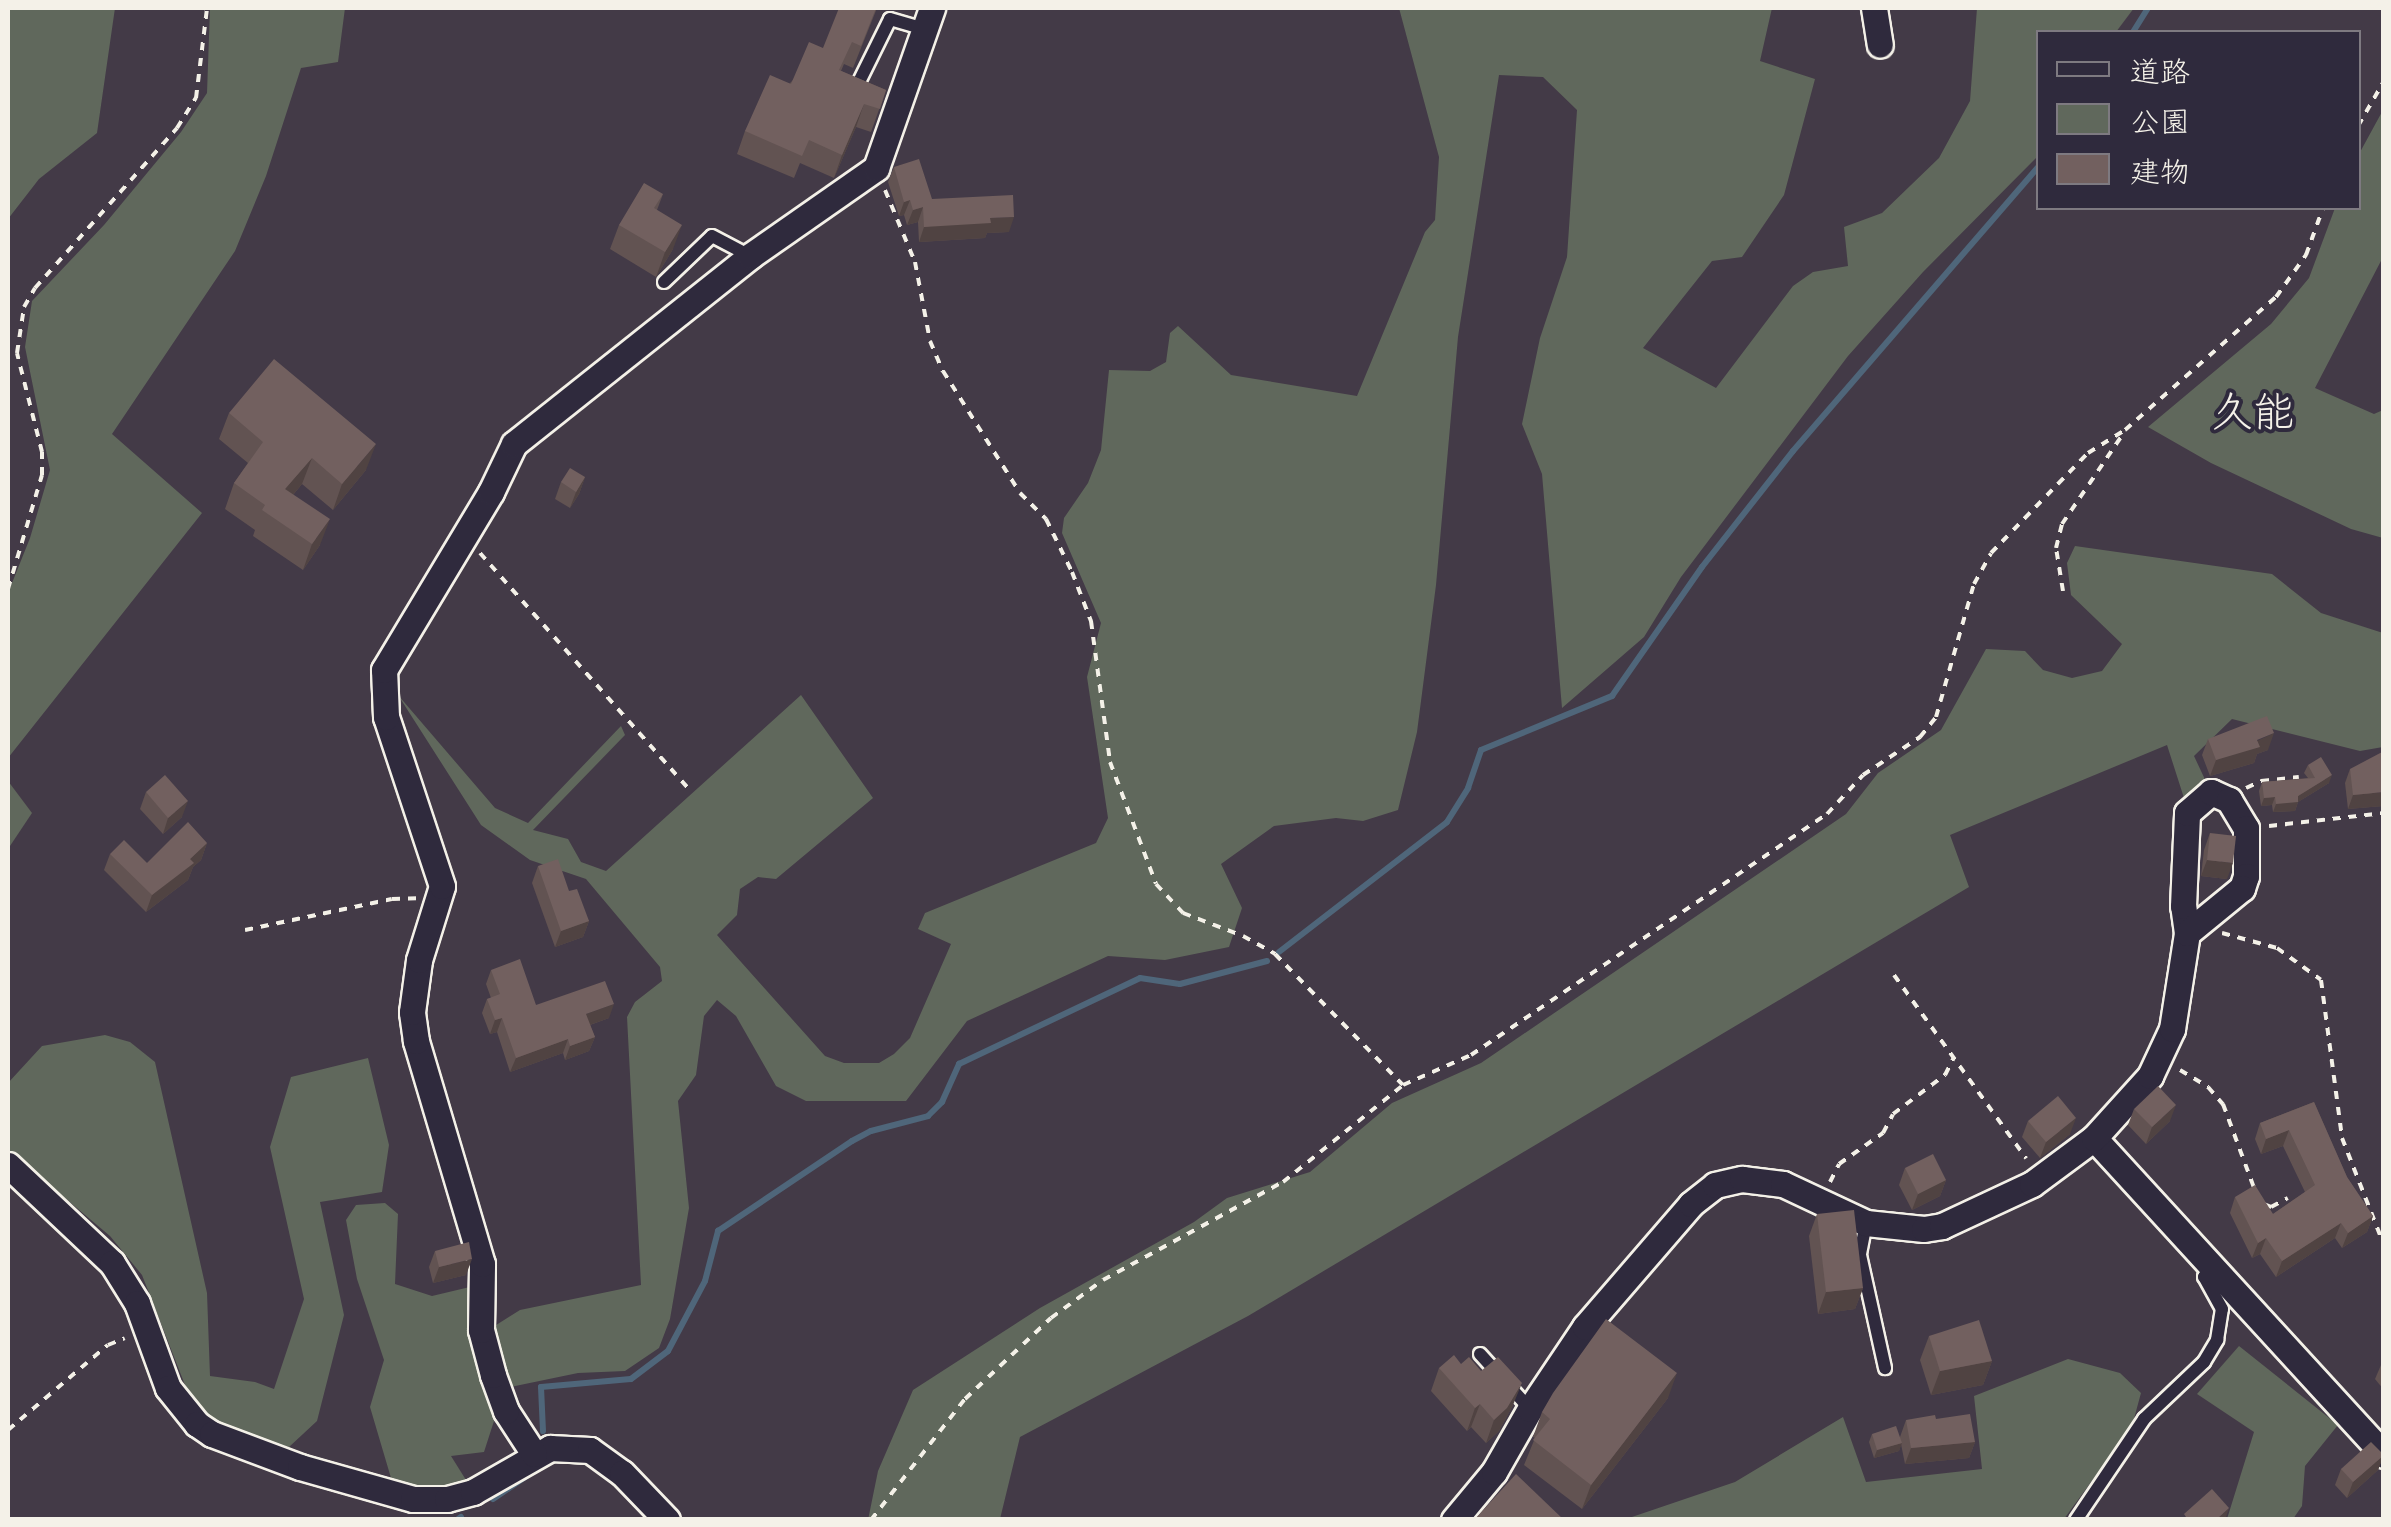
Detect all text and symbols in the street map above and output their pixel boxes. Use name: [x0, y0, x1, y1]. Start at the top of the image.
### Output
legend: [2036, 30, 2361, 210]
text: 道路: [2130, 53, 2190, 90]
text: 公園: [2130, 103, 2190, 140]
text: 建物: [2130, 153, 2190, 190]
district label: 久能: [2211, 387, 2295, 437]

